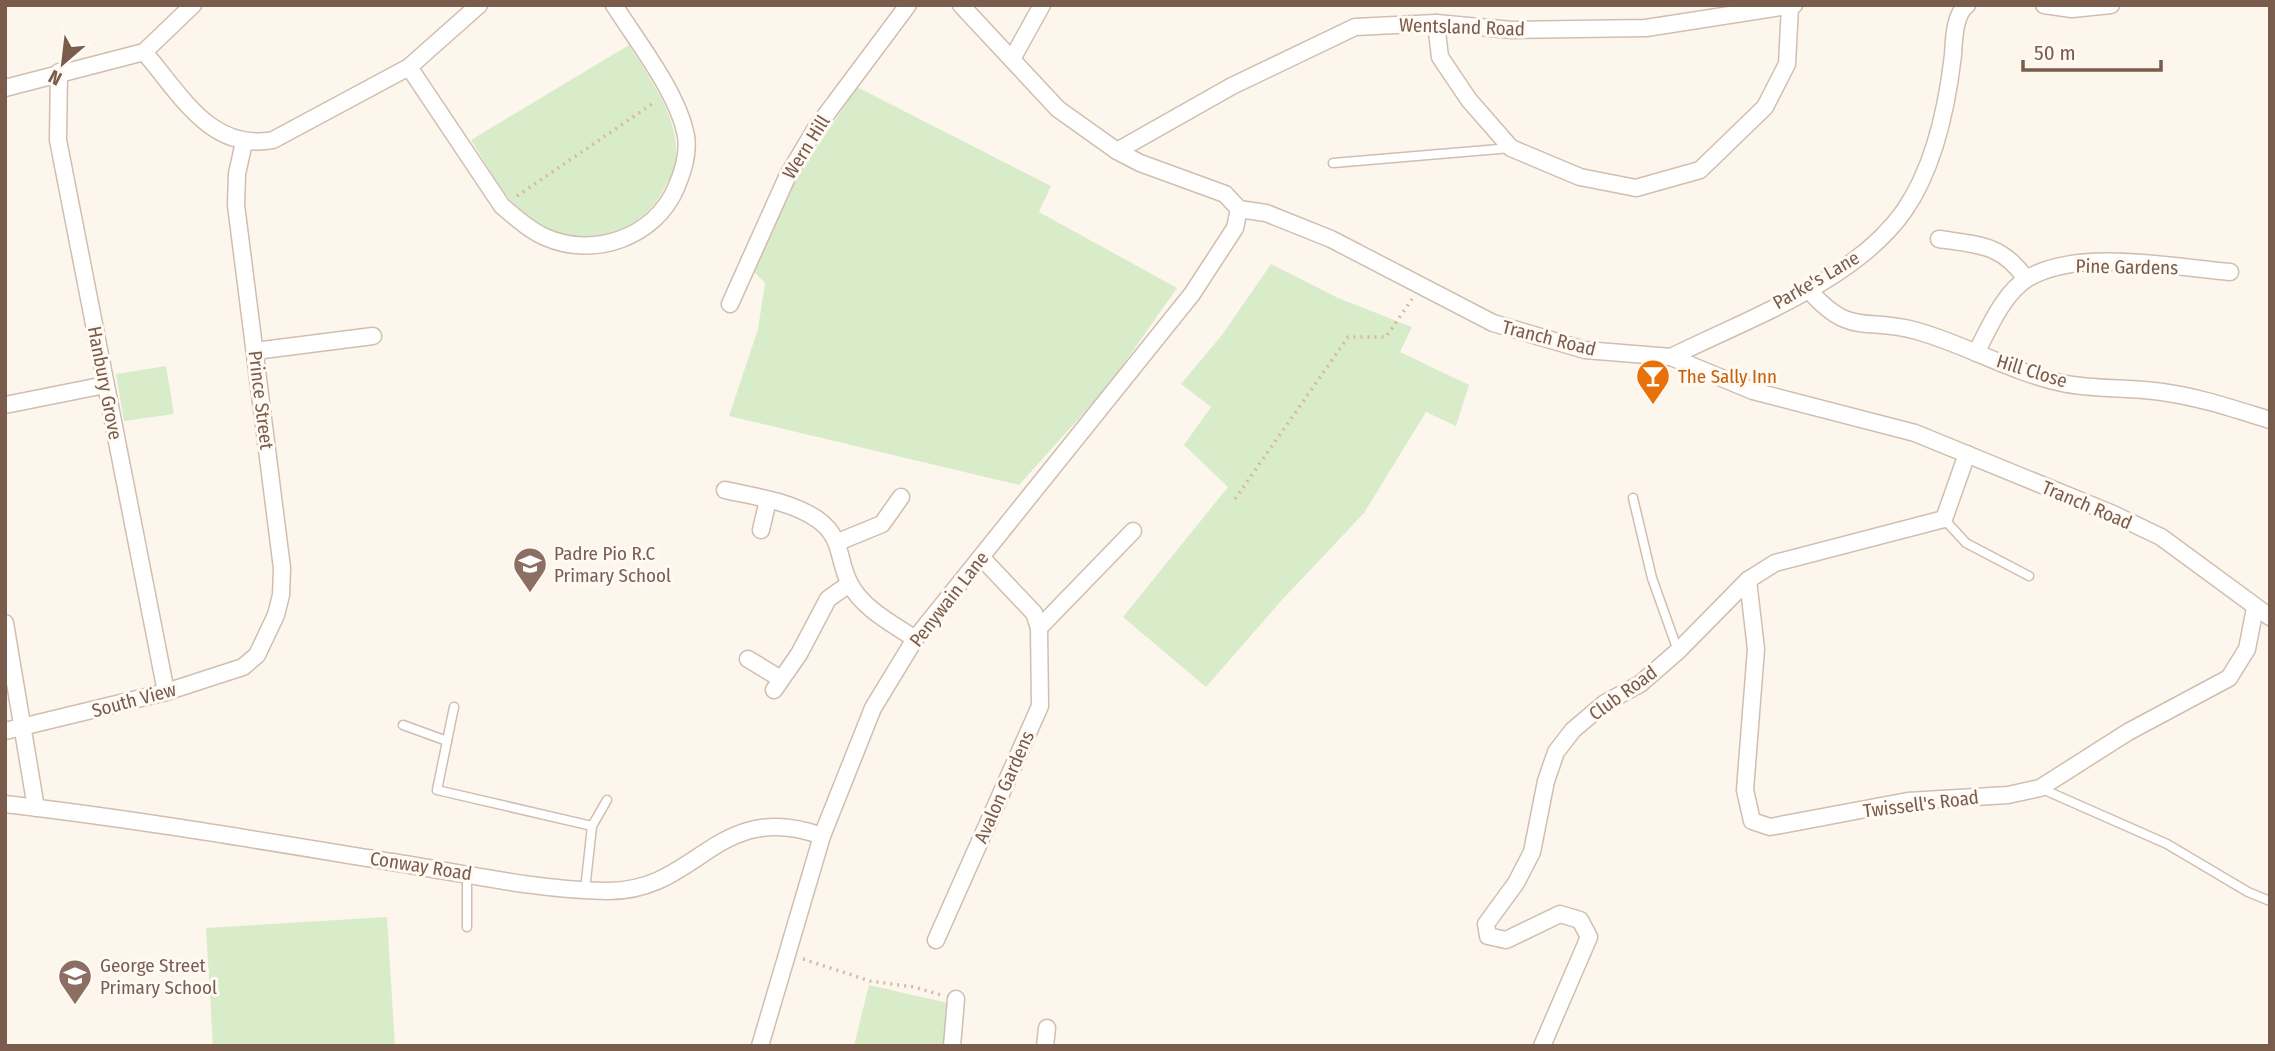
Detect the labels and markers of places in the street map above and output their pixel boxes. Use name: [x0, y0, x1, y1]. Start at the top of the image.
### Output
bar icon: The Sally Inn: [1634, 357, 1672, 406]
place label: The Sally Inn: [1678, 365, 1777, 388]
place label: Padre Pio R.C Primary School: [554, 542, 671, 587]
school or university icon: Padre Pio R.C Primary School: [511, 545, 549, 594]
place label: George Street Primary School: [100, 954, 217, 999]
school or university icon: George Street Primary School: [56, 957, 94, 1006]

